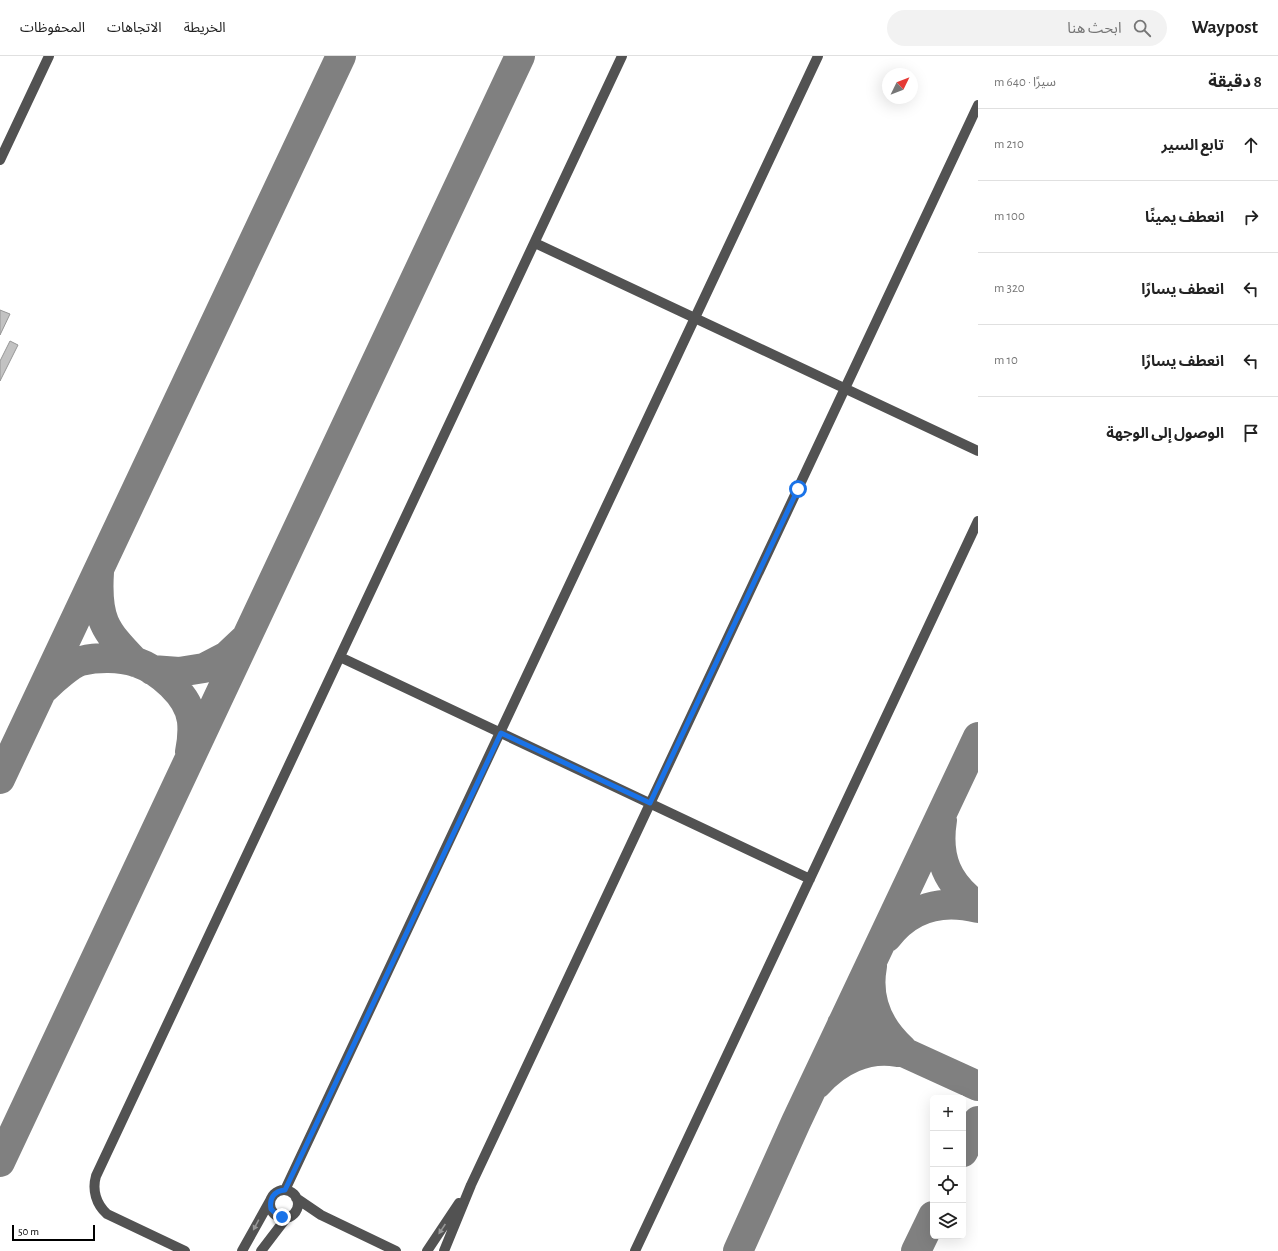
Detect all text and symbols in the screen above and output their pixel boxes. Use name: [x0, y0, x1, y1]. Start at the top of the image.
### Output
search box: [887, 10, 1167, 46]
icon: search: [1131, 17, 1153, 39]
text: Waypost: [1191, 18, 1258, 37]
text: المحفوظات: [20, 21, 85, 35]
text: الاتجاهات: [107, 21, 162, 35]
text: الخريطة: [184, 21, 226, 35]
text: ابحث هنا: [1067, 21, 1121, 36]
north arrow: [882, 68, 918, 104]
text: 8 دقيقة: [1208, 73, 1262, 90]
text: سيرًا · 640 m: [994, 76, 1056, 89]
icon: ahead: [1240, 134, 1262, 156]
text: 210 m: [994, 138, 1024, 151]
text: تابع السير: [1162, 138, 1224, 153]
icon: right: [1240, 206, 1262, 228]
text: 100 m: [994, 210, 1025, 223]
text: انعطف يمينًا: [1145, 210, 1224, 225]
icon: left: [1240, 278, 1262, 300]
text: 320 m: [994, 282, 1025, 295]
text: انعطف يسارًا: [1141, 282, 1224, 297]
icon: left: [1240, 350, 1262, 372]
text: 10 m: [994, 354, 1018, 367]
text: انعطف يسارًا: [1141, 354, 1224, 369]
icon: arrive: [1240, 422, 1262, 444]
text: الوصول إلى الوجهة: [1106, 426, 1224, 441]
route start: [789, 480, 807, 498]
map controls: [930, 1095, 966, 1239]
button: +: [930, 1095, 966, 1131]
button: −: [930, 1131, 966, 1167]
button: locate: [930, 1167, 966, 1203]
button: layers: [930, 1203, 966, 1239]
route end: [273, 1208, 291, 1226]
one-way arrow: [253, 1219, 260, 1230]
scale bar: [12, 1223, 95, 1242]
one-way arrow: [438, 1223, 446, 1234]
text: 50 m: [18, 1226, 39, 1237]

